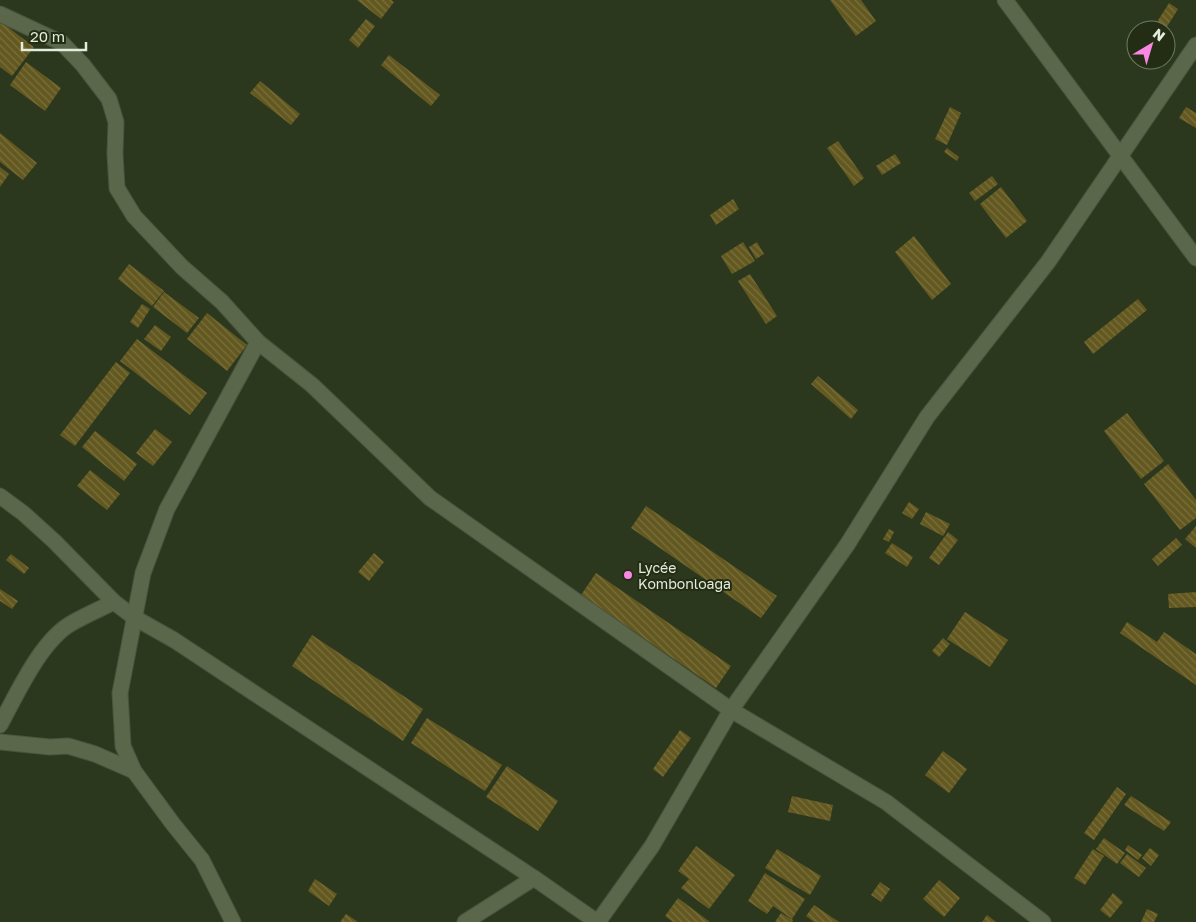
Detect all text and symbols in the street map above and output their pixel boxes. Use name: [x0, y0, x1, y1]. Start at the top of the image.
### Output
scale bar: [22, 20, 86, 52]
north arrow: [1126, 20, 1176, 70]
text: N: [1150, 24, 1169, 44]
text: 20 m: [30, 27, 65, 45]
place label: Lycée Kombonloaga: [638, 559, 731, 592]
marker: Lycée Kombonloaga: [622, 569, 634, 581]

